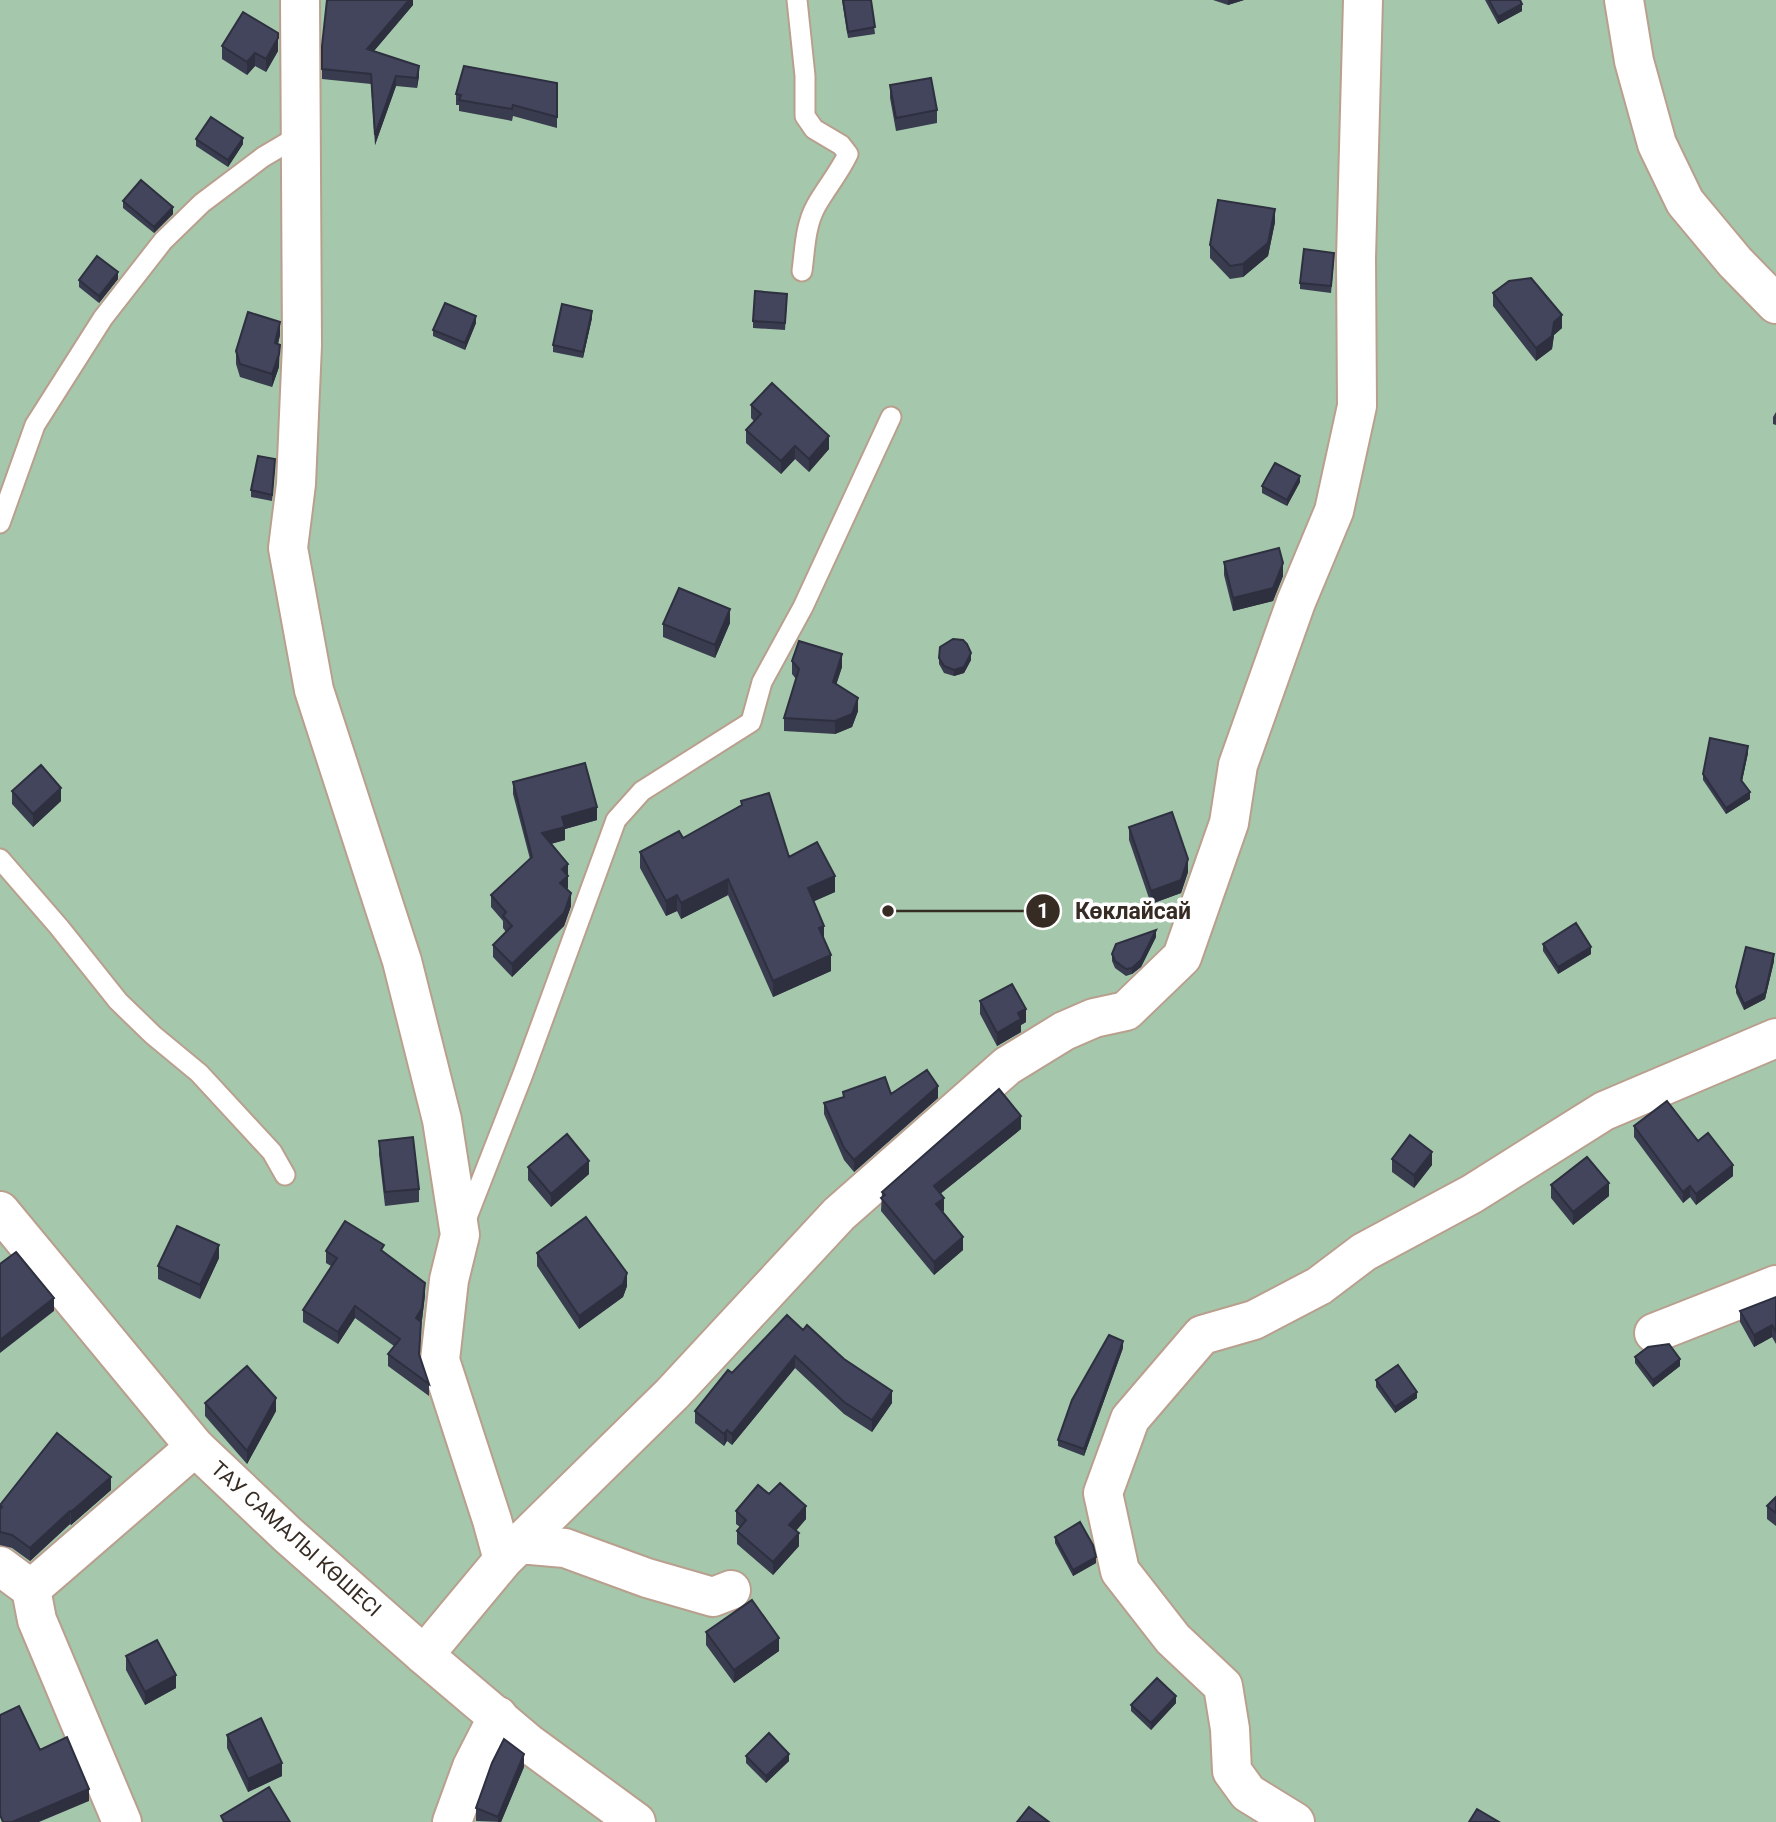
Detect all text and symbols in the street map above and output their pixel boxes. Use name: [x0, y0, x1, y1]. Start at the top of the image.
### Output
callout: Көклайсай: [1026, 889, 1205, 933]
text: Көклайсай: [1075, 898, 1191, 925]
text: 1: [1037, 899, 1049, 923]
street label: ТАУ САМАЛЫ КӨШЕСІ: [206, 1456, 386, 1622]

